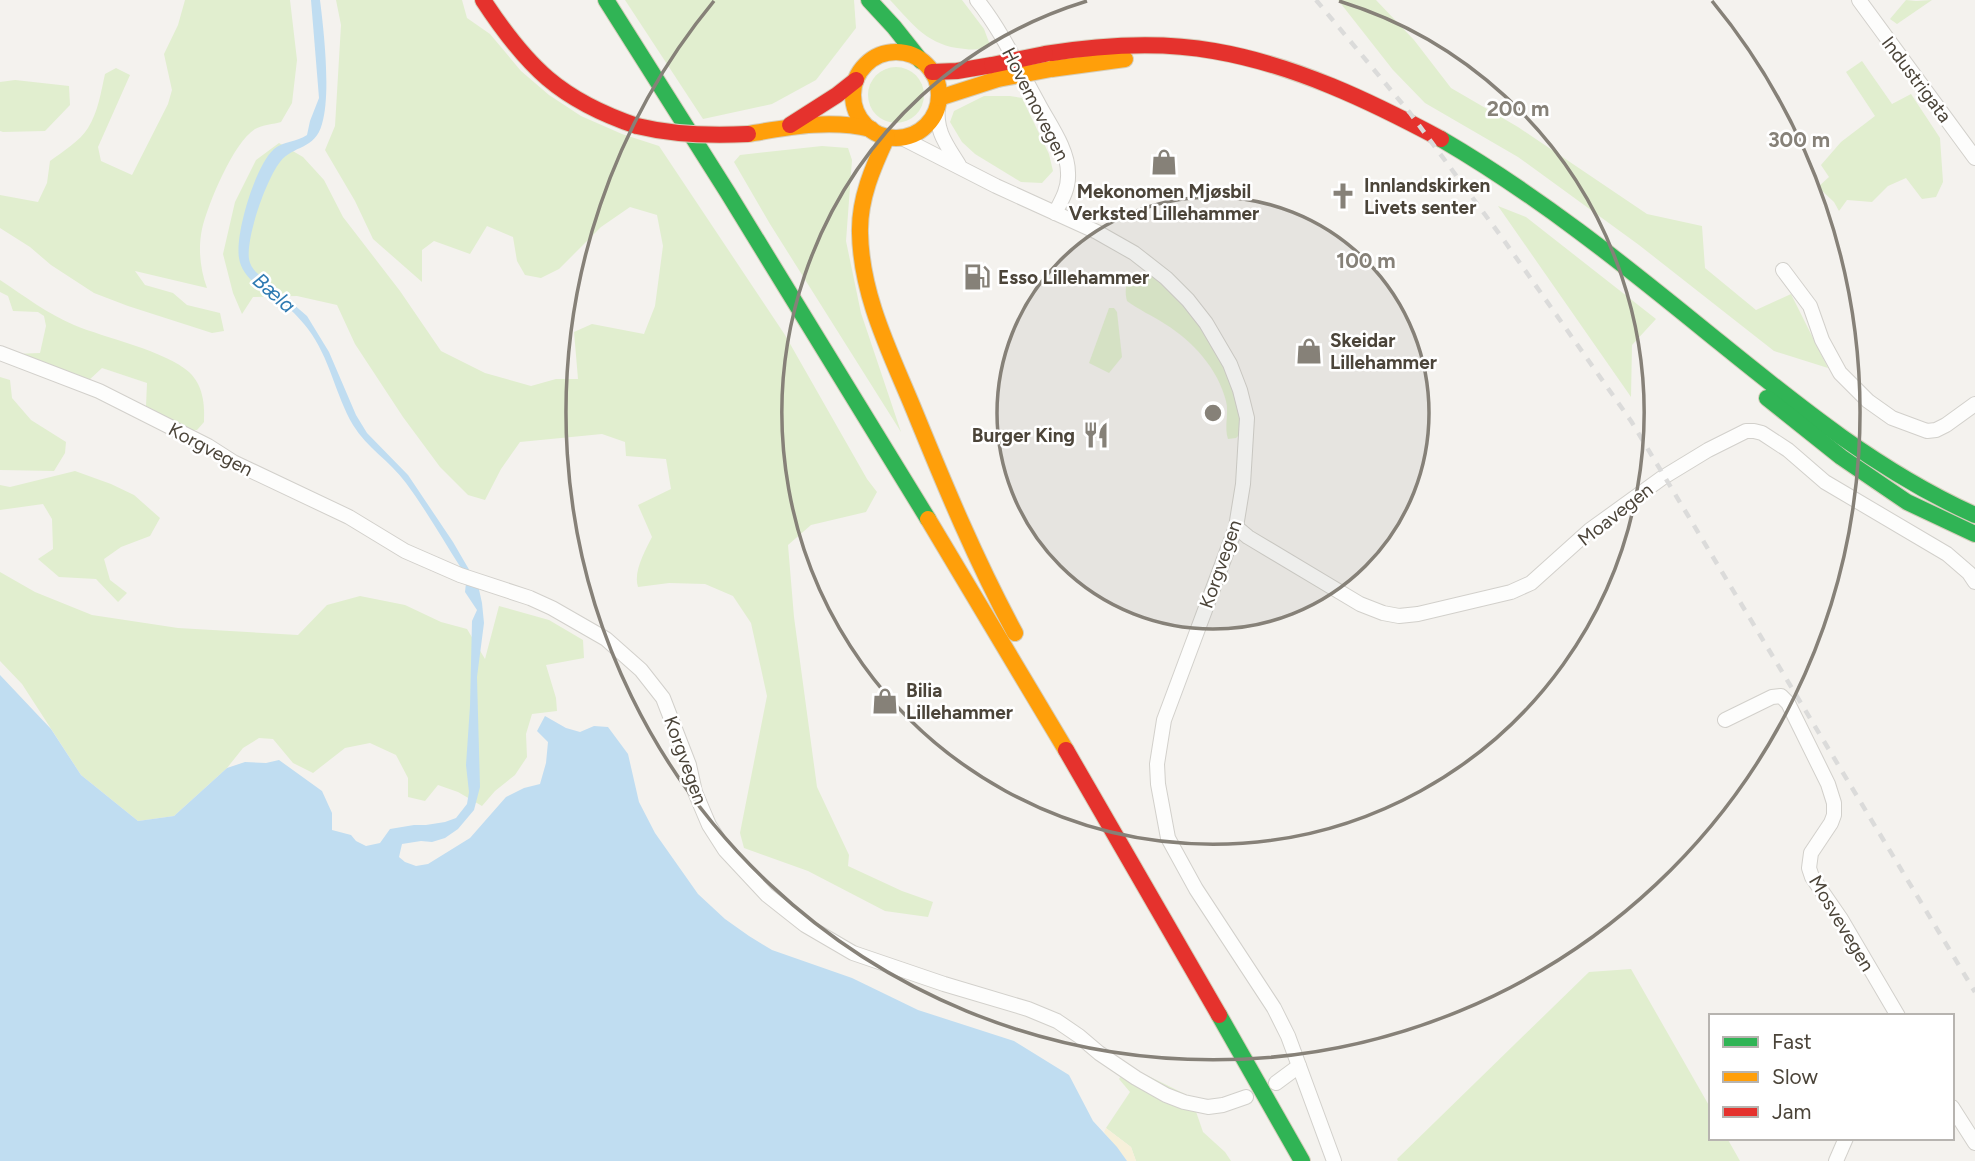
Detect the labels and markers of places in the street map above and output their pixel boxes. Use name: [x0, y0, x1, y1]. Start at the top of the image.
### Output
shop icon: Mekonomen Mjøsbil Verksted Lillehammer: [1149, 147, 1179, 177]
place label: Innlandskirken Livets senter: [1364, 174, 1490, 219]
place label: Mekonomen Mjøsbil Verksted Lillehammer: [1069, 180, 1259, 225]
church icon: Innlandskirken Livets senter: [1328, 181, 1358, 211]
fuel station icon: Esso Lillehammer: [962, 262, 992, 292]
place label: Esso Lillehammer: [998, 266, 1149, 289]
place label: Skeidar Lillehammer: [1330, 329, 1437, 374]
shop icon: Skeidar Lillehammer: [1294, 336, 1324, 366]
centre of rings: [1201, 401, 1225, 425]
restaurant icon: Burger King: [1081, 420, 1111, 450]
place label: Burger King: [972, 424, 1075, 447]
place label: Bilia Lillehammer: [906, 679, 1013, 724]
shop icon: Bilia Lillehammer: [870, 686, 900, 716]

